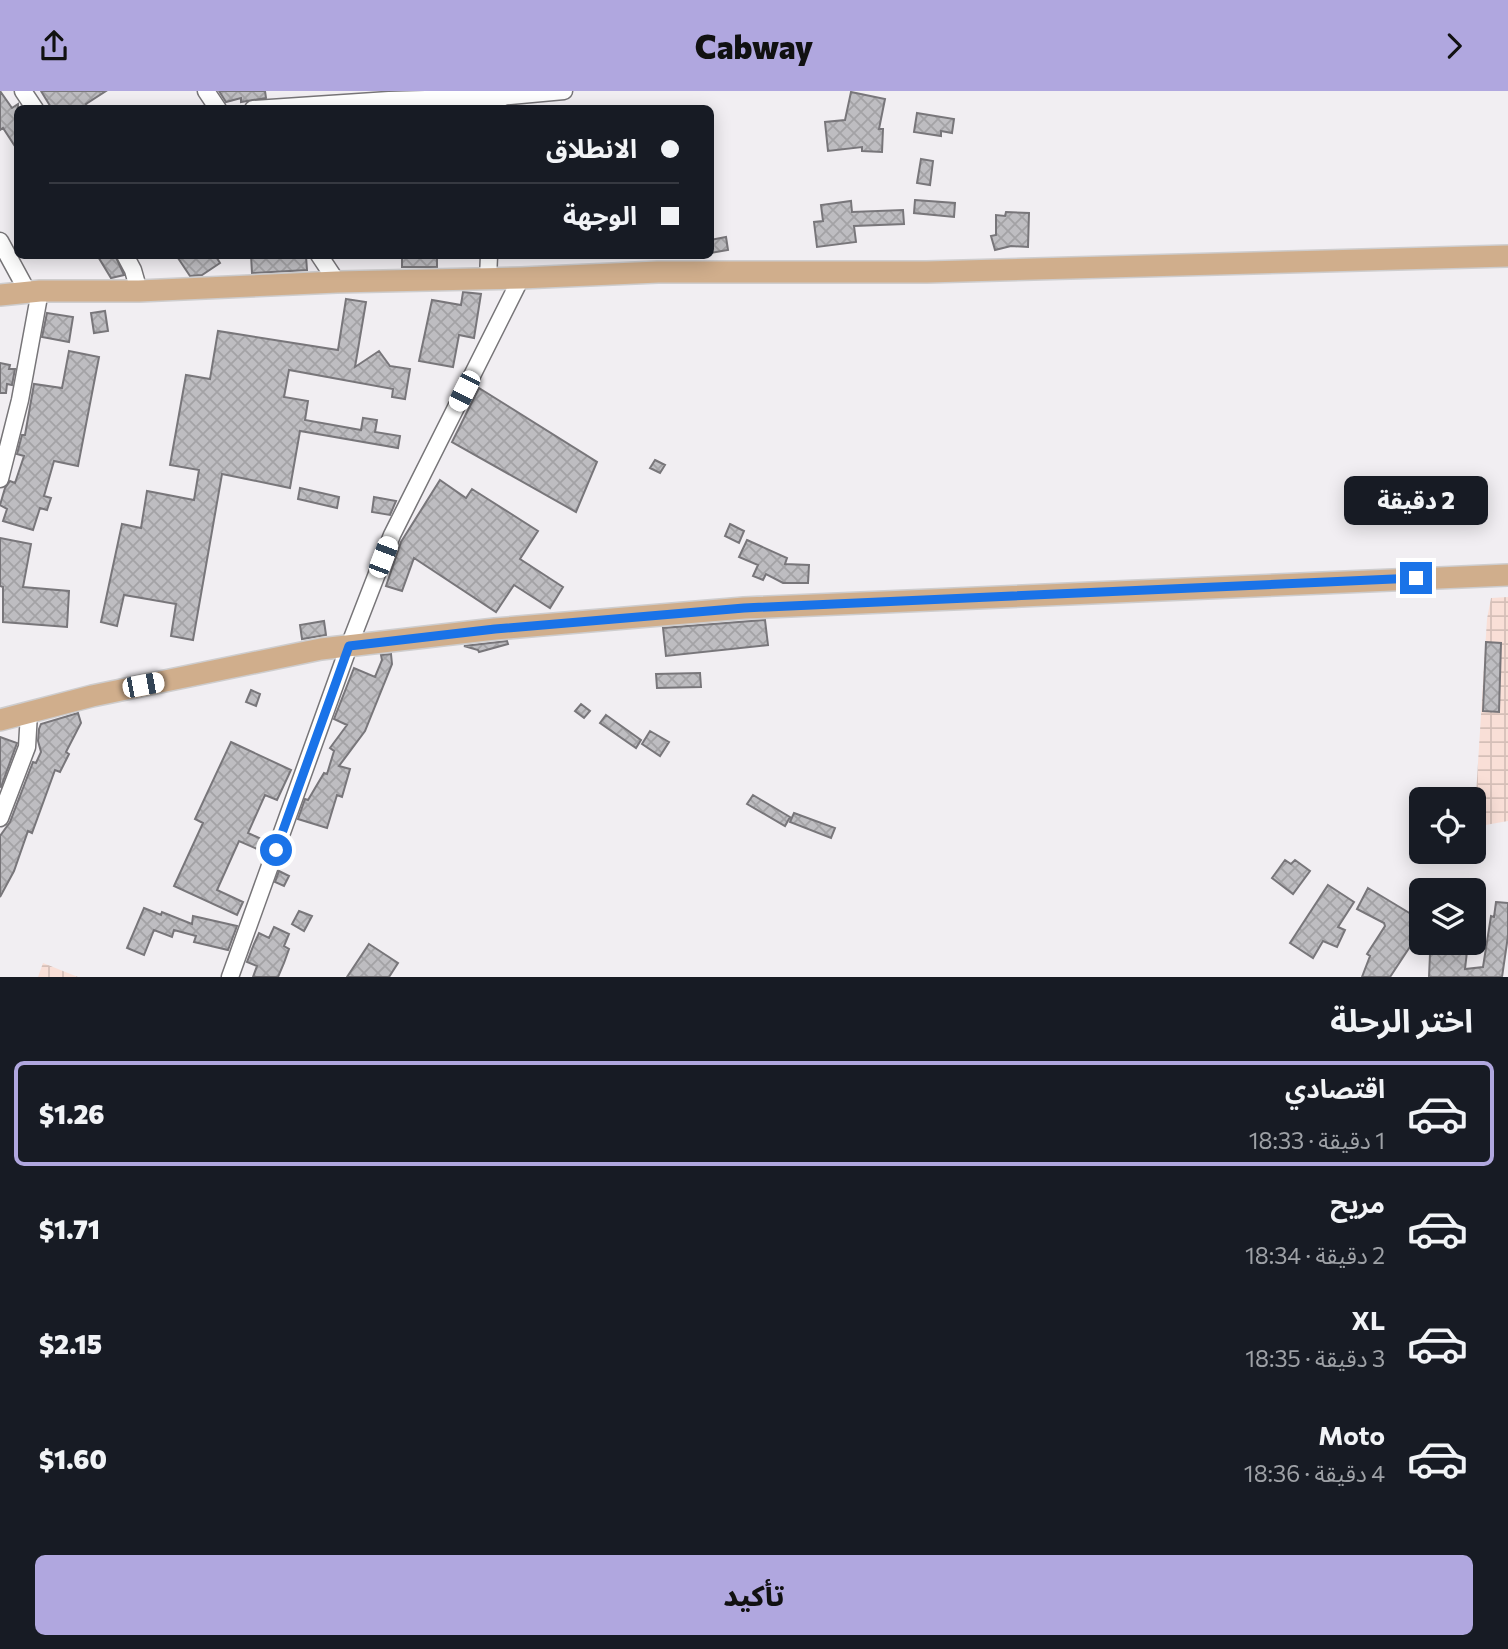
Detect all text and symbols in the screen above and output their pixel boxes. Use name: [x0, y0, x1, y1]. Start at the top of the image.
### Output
text: Cabway: [695, 26, 813, 66]
icon: share: [35, 27, 73, 65]
icon: forward: [1435, 27, 1473, 65]
text: الانطلاق: [546, 132, 637, 163]
text: الوجهة: [563, 199, 637, 230]
car: [446, 368, 483, 414]
callout: 2 دقيقة: [1344, 477, 1488, 525]
text: 2 دقيقة: [1377, 486, 1455, 514]
car: [366, 534, 401, 580]
route end: [1400, 562, 1432, 594]
car: [121, 671, 166, 699]
map controls: [1409, 787, 1486, 955]
button: locate: [1409, 787, 1486, 864]
route start: [260, 834, 292, 866]
button: layers: [1409, 878, 1486, 955]
text: اختر الرحلة: [1330, 999, 1473, 1039]
text: اقتصادي: [1285, 1072, 1385, 1103]
icon: car: [1406, 1082, 1469, 1145]
text: $1.26: [39, 1098, 105, 1129]
text: 1 دقيقة · 18:33: [1249, 1126, 1385, 1154]
text: مريح: [1330, 1187, 1385, 1218]
icon: car: [1406, 1197, 1469, 1260]
text: $1.71: [39, 1213, 100, 1244]
text: 2 دقيقة · 18:34: [1245, 1241, 1385, 1269]
text: XL: [1351, 1304, 1385, 1335]
icon: car: [1406, 1312, 1469, 1375]
text: $2.15: [39, 1328, 102, 1359]
text: 3 دقيقة · 18:35: [1245, 1344, 1385, 1372]
text: Moto: [1318, 1419, 1385, 1450]
icon: car: [1406, 1427, 1469, 1490]
text: $1.60: [39, 1443, 107, 1474]
text: 4 دقيقة · 18:36: [1244, 1459, 1385, 1487]
button: تأكيد: [35, 1555, 1473, 1635]

